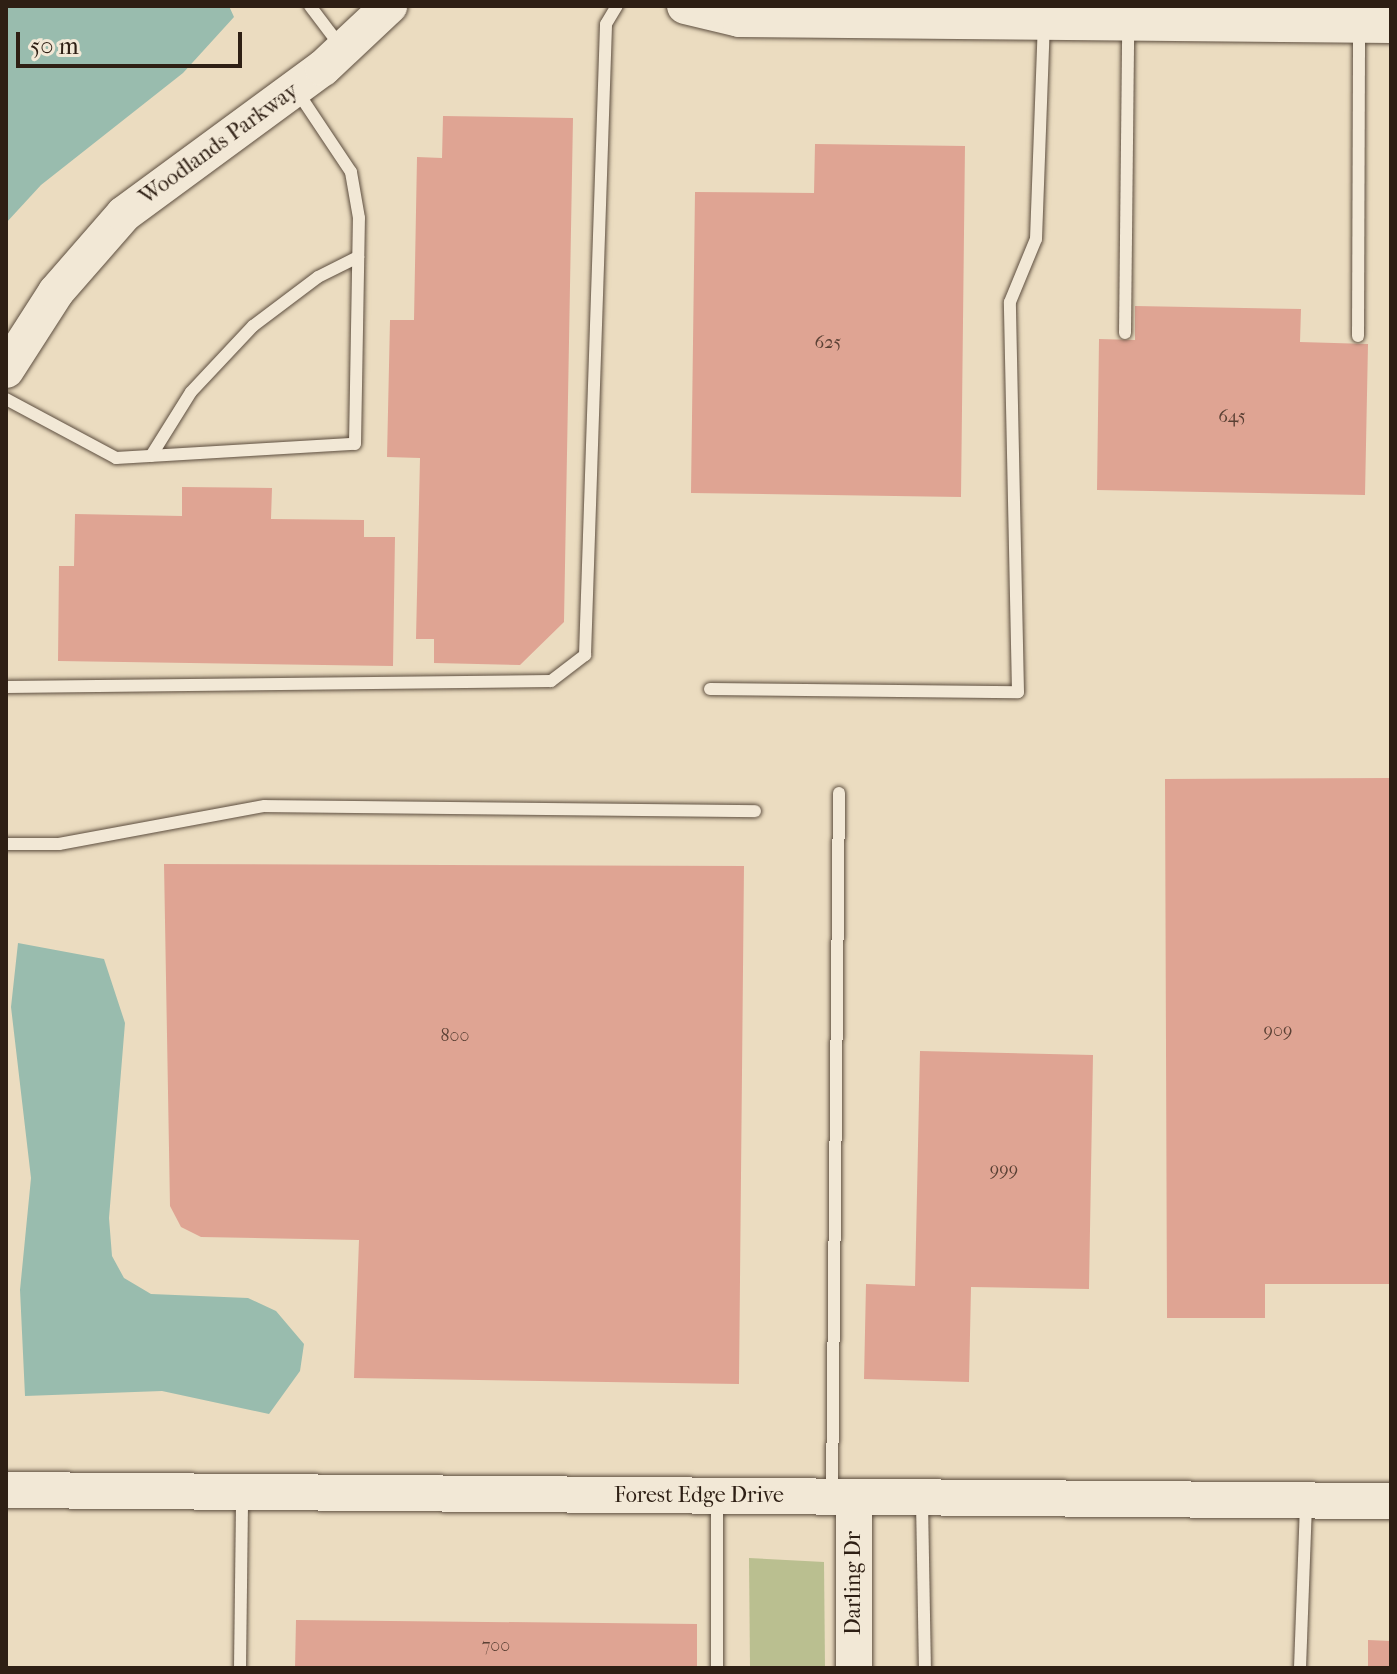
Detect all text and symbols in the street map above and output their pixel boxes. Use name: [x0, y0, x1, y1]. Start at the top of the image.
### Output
scale bar: [20, 16, 246, 66]
text: 50 m: [30, 32, 79, 60]
street label: Woodlands Parkway: [135, 78, 303, 210]
house number: 625: [815, 332, 841, 354]
house number: 645: [1218, 406, 1246, 428]
house number: 909: [1264, 1020, 1292, 1042]
house number: 800: [441, 1025, 469, 1047]
house number: 999: [990, 1159, 1018, 1181]
street label: Forest Edge Drive: [614, 1483, 784, 1509]
street label: Darling Dr: [841, 1531, 867, 1635]
house number: 700: [482, 1635, 510, 1657]

